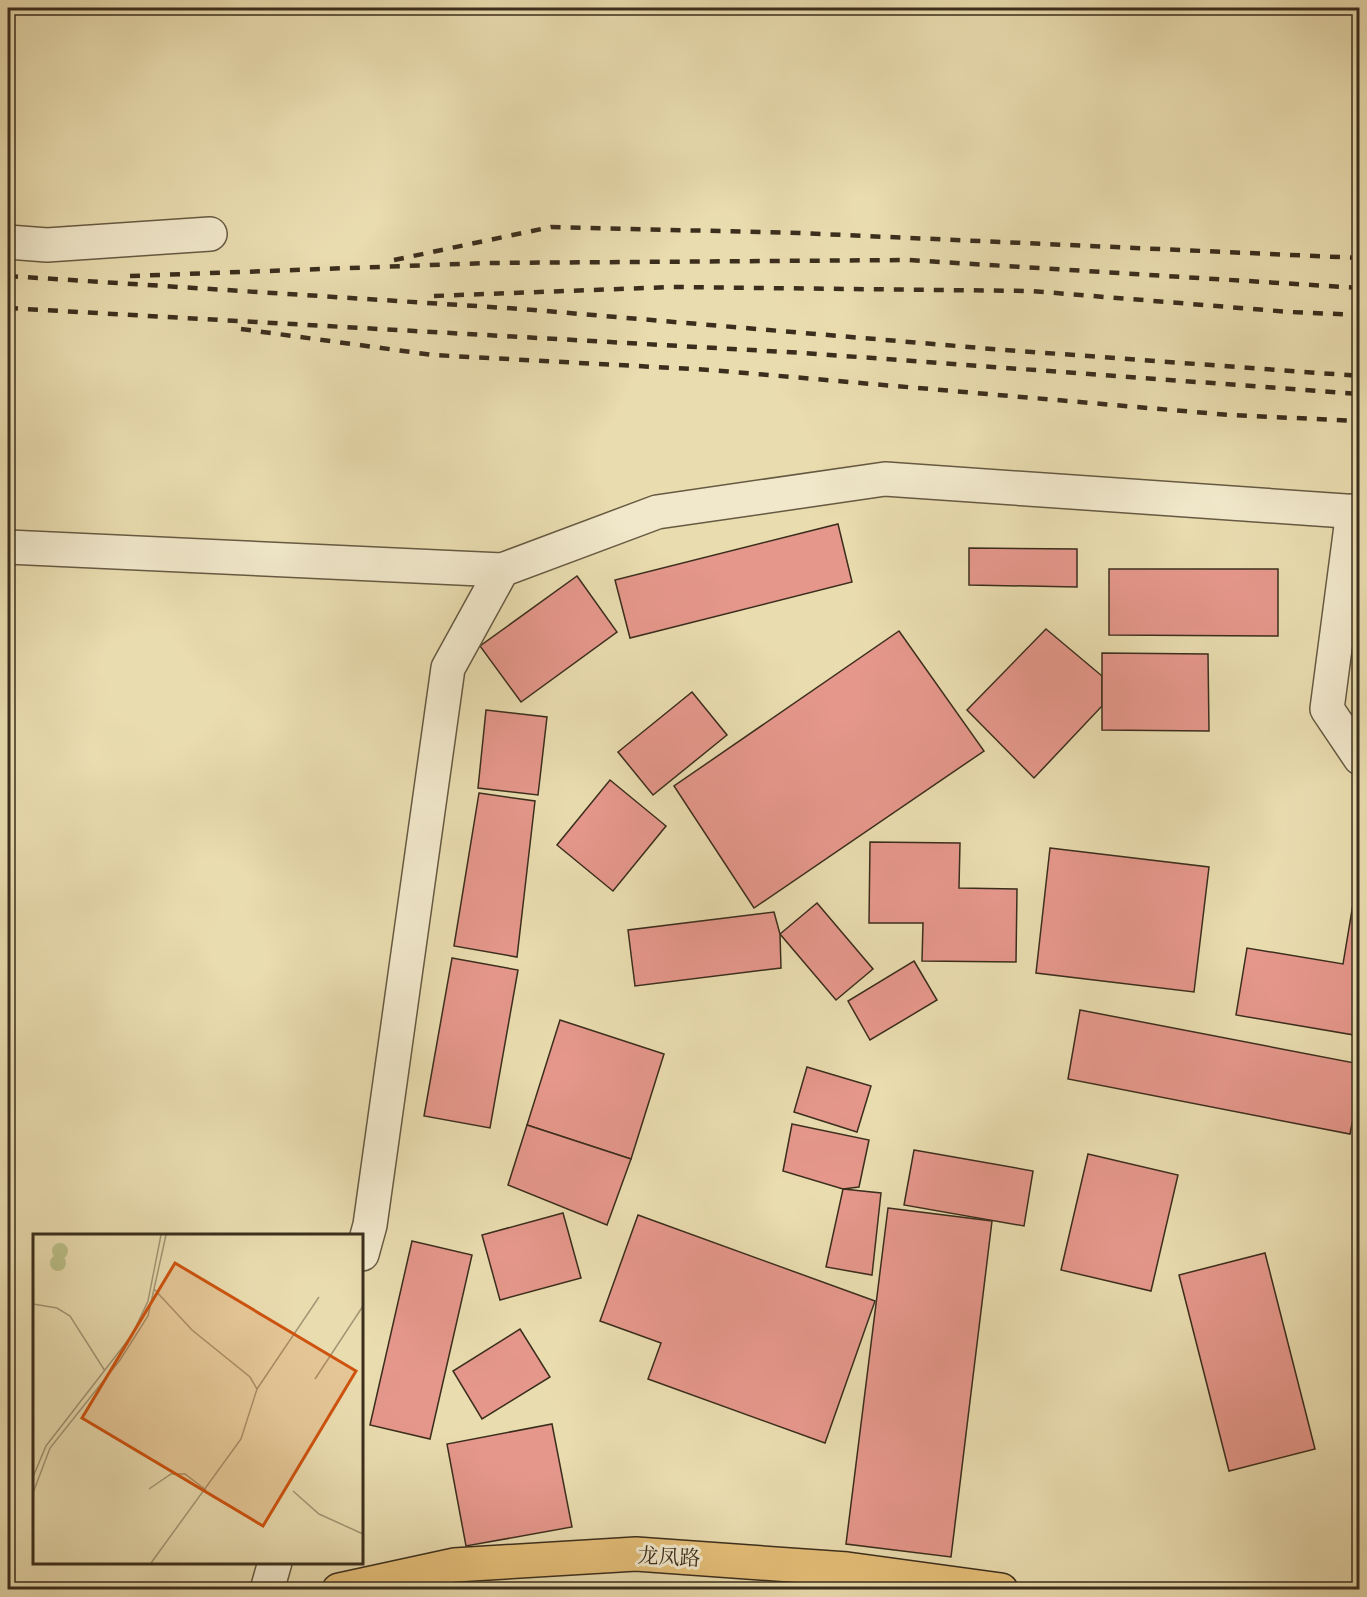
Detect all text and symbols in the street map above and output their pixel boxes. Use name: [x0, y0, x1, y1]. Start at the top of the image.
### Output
inset map: [33, 1234, 363, 1564]
street label: 龙凤路: [637, 1541, 701, 1573]

